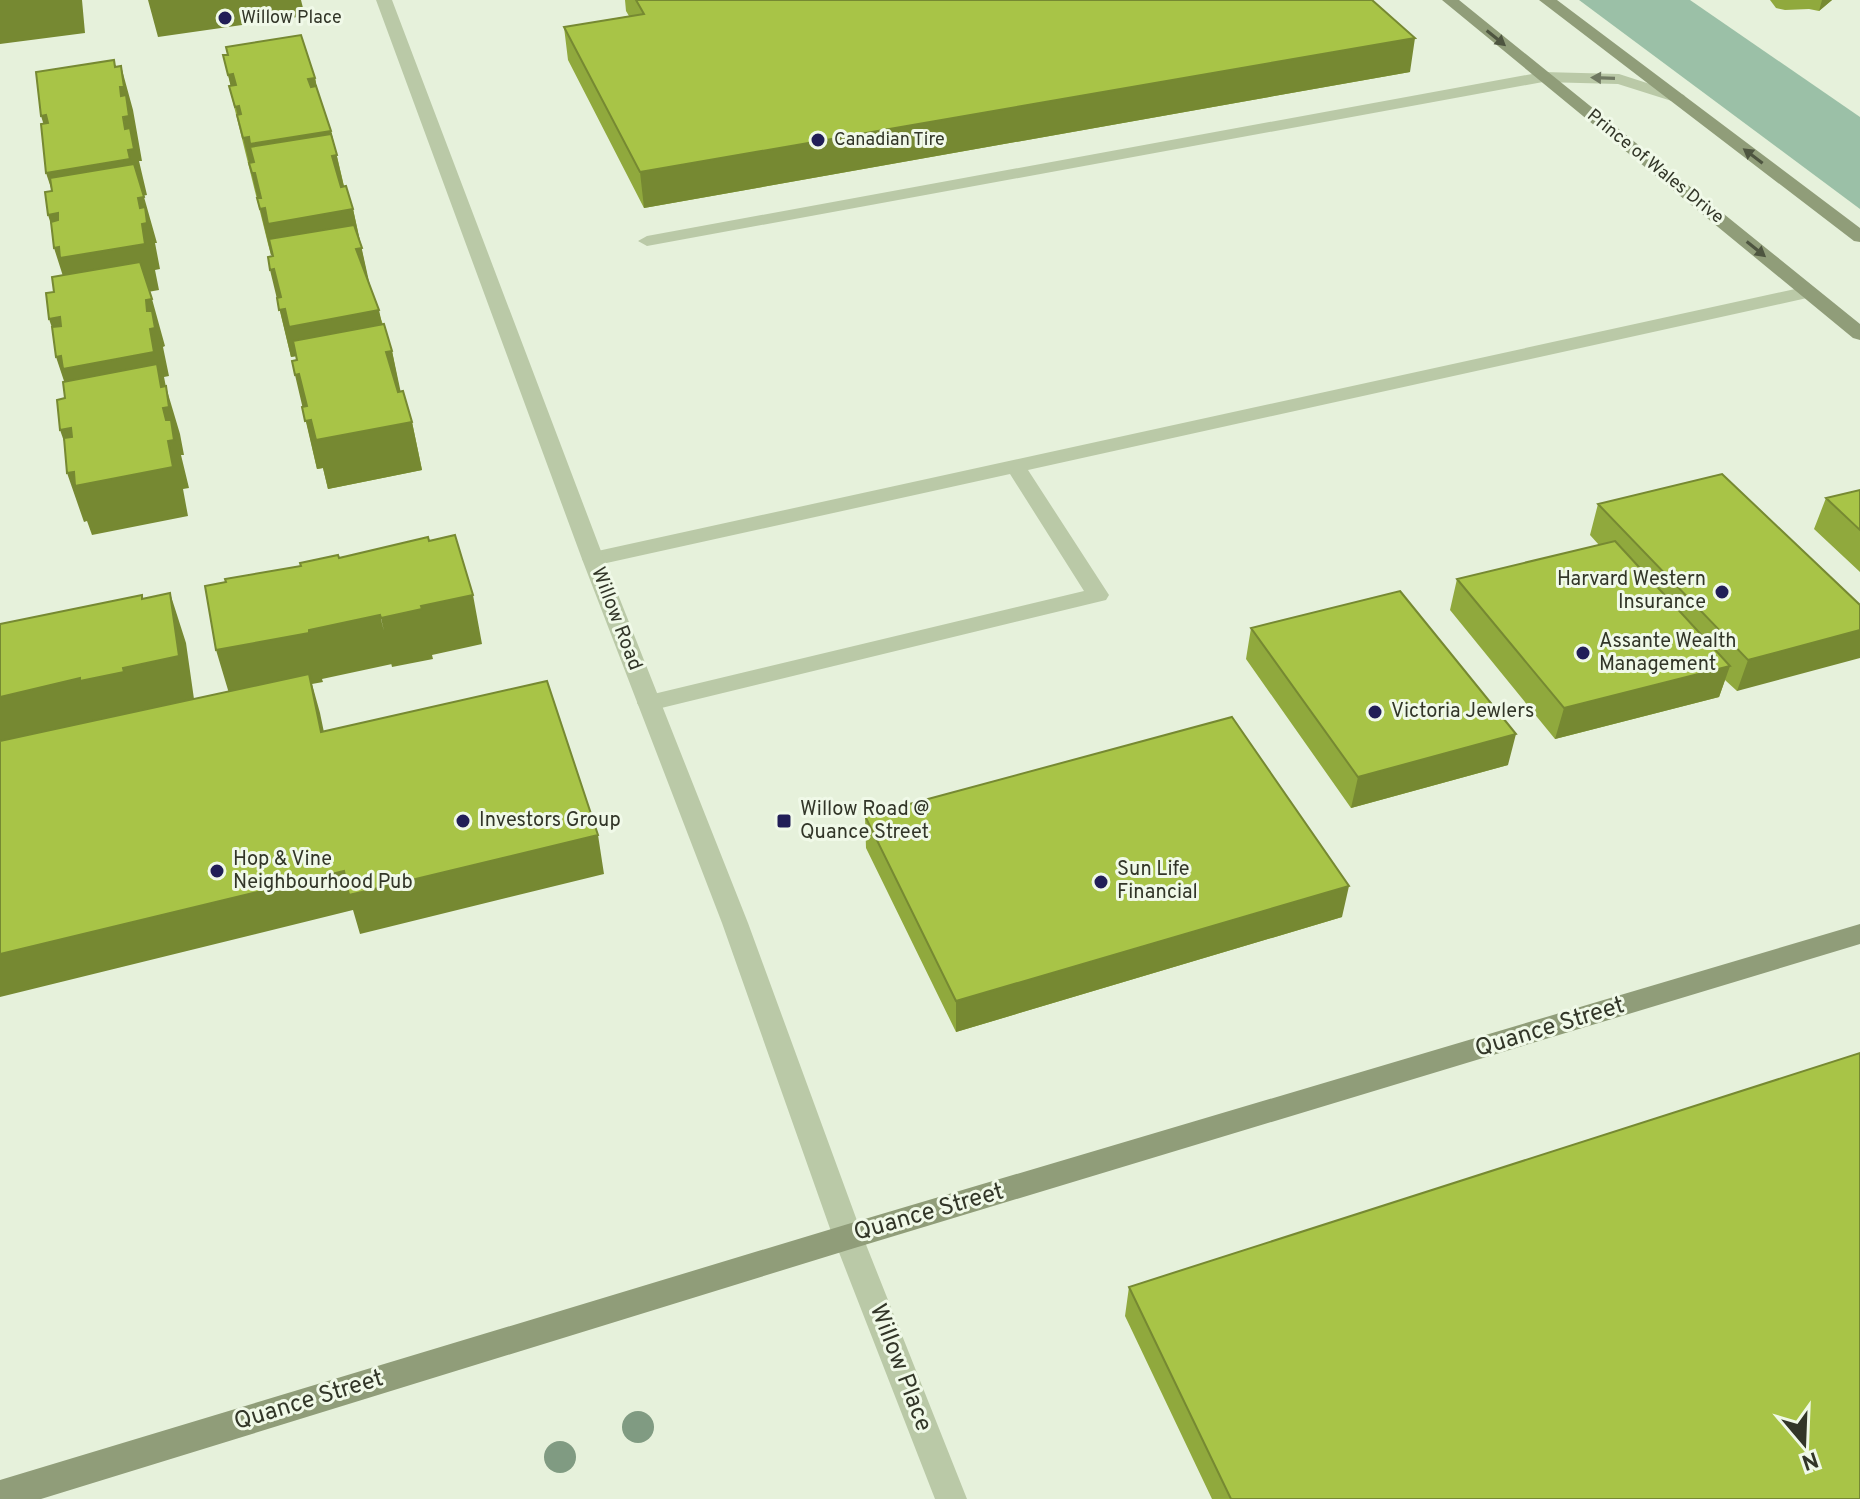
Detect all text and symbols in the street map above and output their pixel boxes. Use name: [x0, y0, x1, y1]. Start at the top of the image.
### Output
place label: Willow Place: [241, 7, 342, 30]
marker: Willow Place: [216, 9, 234, 27]
one-way arrow: [1486, 30, 1507, 47]
one-way arrow: [1590, 72, 1615, 85]
street label: Prince of Wales Drive: [1582, 105, 1728, 229]
place label: Canadian Tire: [834, 129, 945, 152]
marker: Canadian Tire: [809, 131, 827, 149]
one-way arrow: [1743, 149, 1764, 165]
one-way arrow: [1746, 241, 1766, 257]
street label: Willow Road: [584, 564, 648, 674]
place label: Harvard Western Insurance: [1557, 567, 1706, 616]
marker: Harvard Western Insurance: [1713, 583, 1731, 601]
place label: Assante Wealth Management: [1599, 629, 1736, 678]
marker: Assante Wealth Management: [1574, 644, 1592, 662]
place label: Victoria Jewlers: [1391, 699, 1534, 725]
marker: Victoria Jewlers: [1366, 703, 1384, 721]
place label: Willow Road @ Quance Street: [800, 797, 930, 846]
place label: Investors Group: [479, 808, 621, 834]
marker: Investors Group: [454, 812, 472, 830]
marker: Willow Road @ Quance Street: [775, 812, 793, 830]
place label: Hop & Vine Neighbourhood Pub: [233, 847, 413, 896]
place label: Sun Life Financial: [1117, 857, 1198, 906]
marker: Hop & Vine Neighbourhood Pub: [208, 862, 226, 880]
marker: Sun Life Financial: [1092, 873, 1110, 891]
street label: Quance Street: [1472, 991, 1628, 1065]
street label: Quance Street: [850, 1177, 1008, 1249]
street label: Willow Place: [862, 1300, 938, 1436]
street label: Quance Street: [231, 1364, 387, 1438]
north arrow: [1764, 1403, 1844, 1483]
text: N: [1798, 1444, 1822, 1475]

